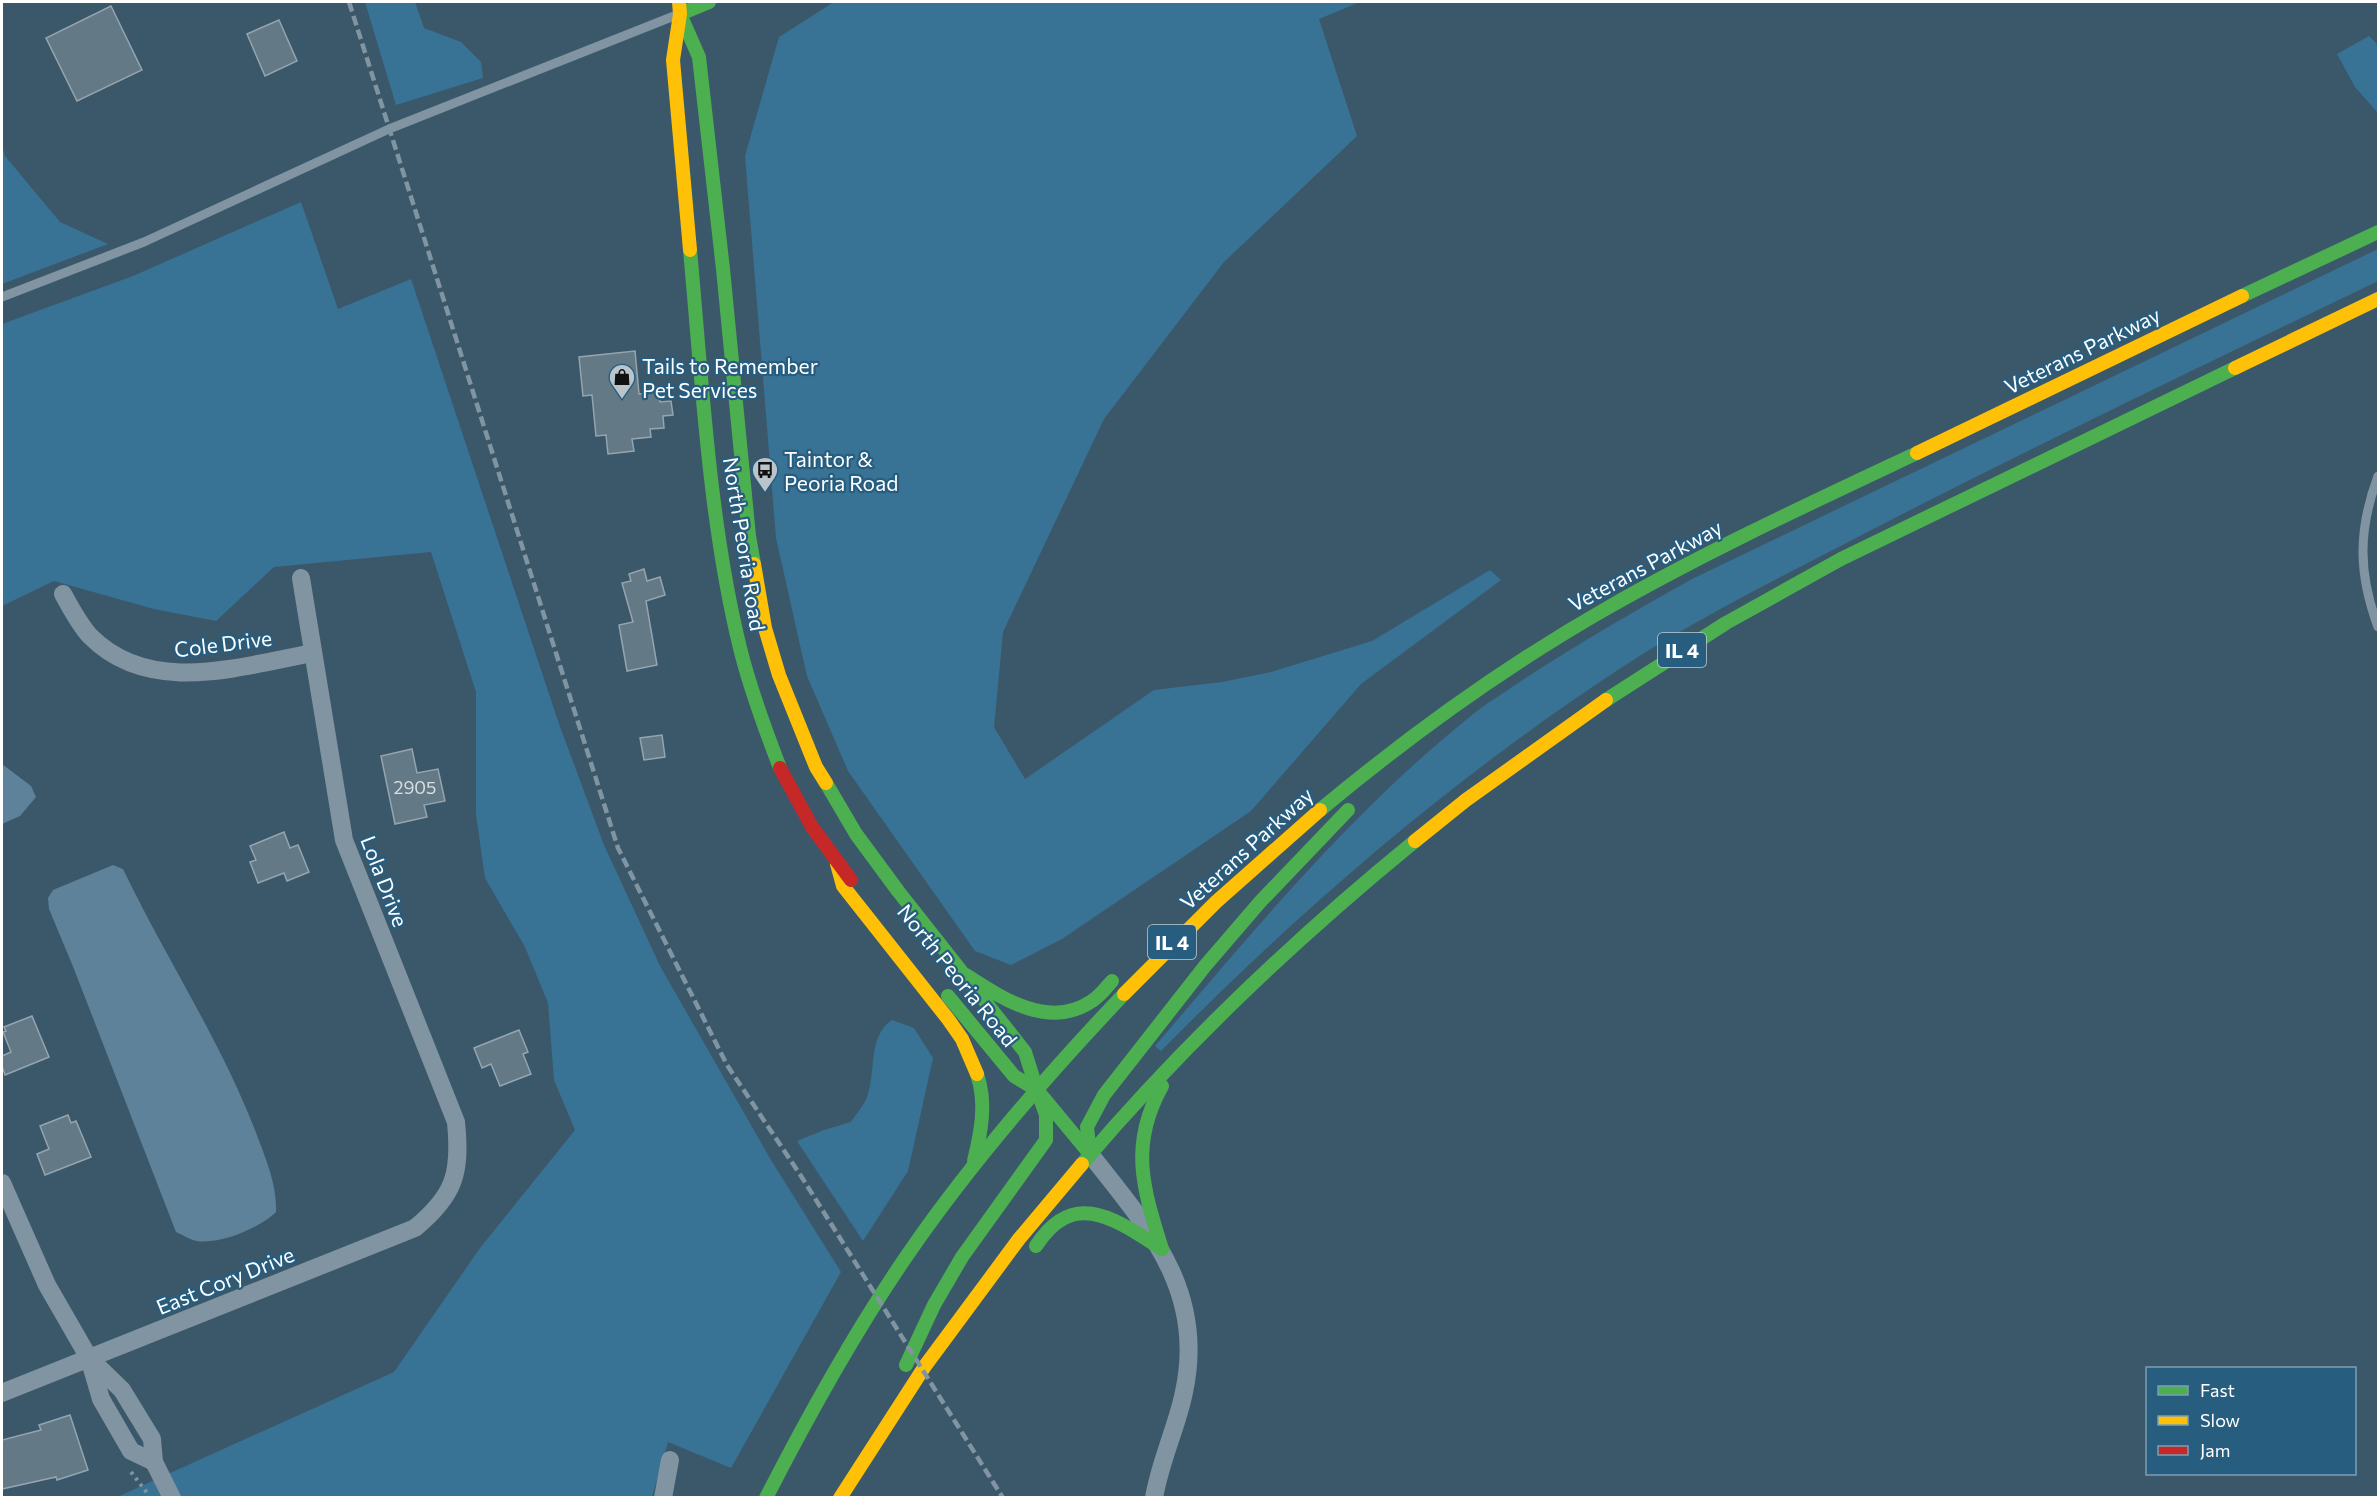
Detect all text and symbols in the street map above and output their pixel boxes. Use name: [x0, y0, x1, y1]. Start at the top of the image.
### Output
street label: Veterans Parkway: [2000, 301, 2164, 399]
place label: Tails to Remember Pet Services: [642, 353, 818, 402]
shop icon: Tails to Remember Pet Services: [607, 362, 637, 400]
place label: Taintor & Peoria Road: [784, 446, 898, 495]
street label: North Peoria Road: [719, 455, 771, 633]
bus stop icon: Taintor & Peoria Road: [750, 455, 780, 493]
street label: Veterans Parkway: [1564, 514, 1726, 616]
street label: Cole Drive: [173, 625, 273, 661]
road number: IL 4: [1658, 633, 1706, 667]
house number: 2905: [394, 776, 436, 798]
street label: Veterans Parkway: [1174, 782, 1318, 914]
street label: Lola Drive: [356, 832, 414, 930]
street label: North Peoria Road: [893, 899, 1023, 1051]
road number: IL 4: [1148, 925, 1196, 959]
street label: East Cory Drive: [152, 1241, 298, 1319]
legend: [2146, 1367, 2356, 1475]
text: Fast: [2200, 1379, 2235, 1401]
text: Slow: [2200, 1409, 2240, 1431]
text: Jam: [2200, 1439, 2230, 1461]

